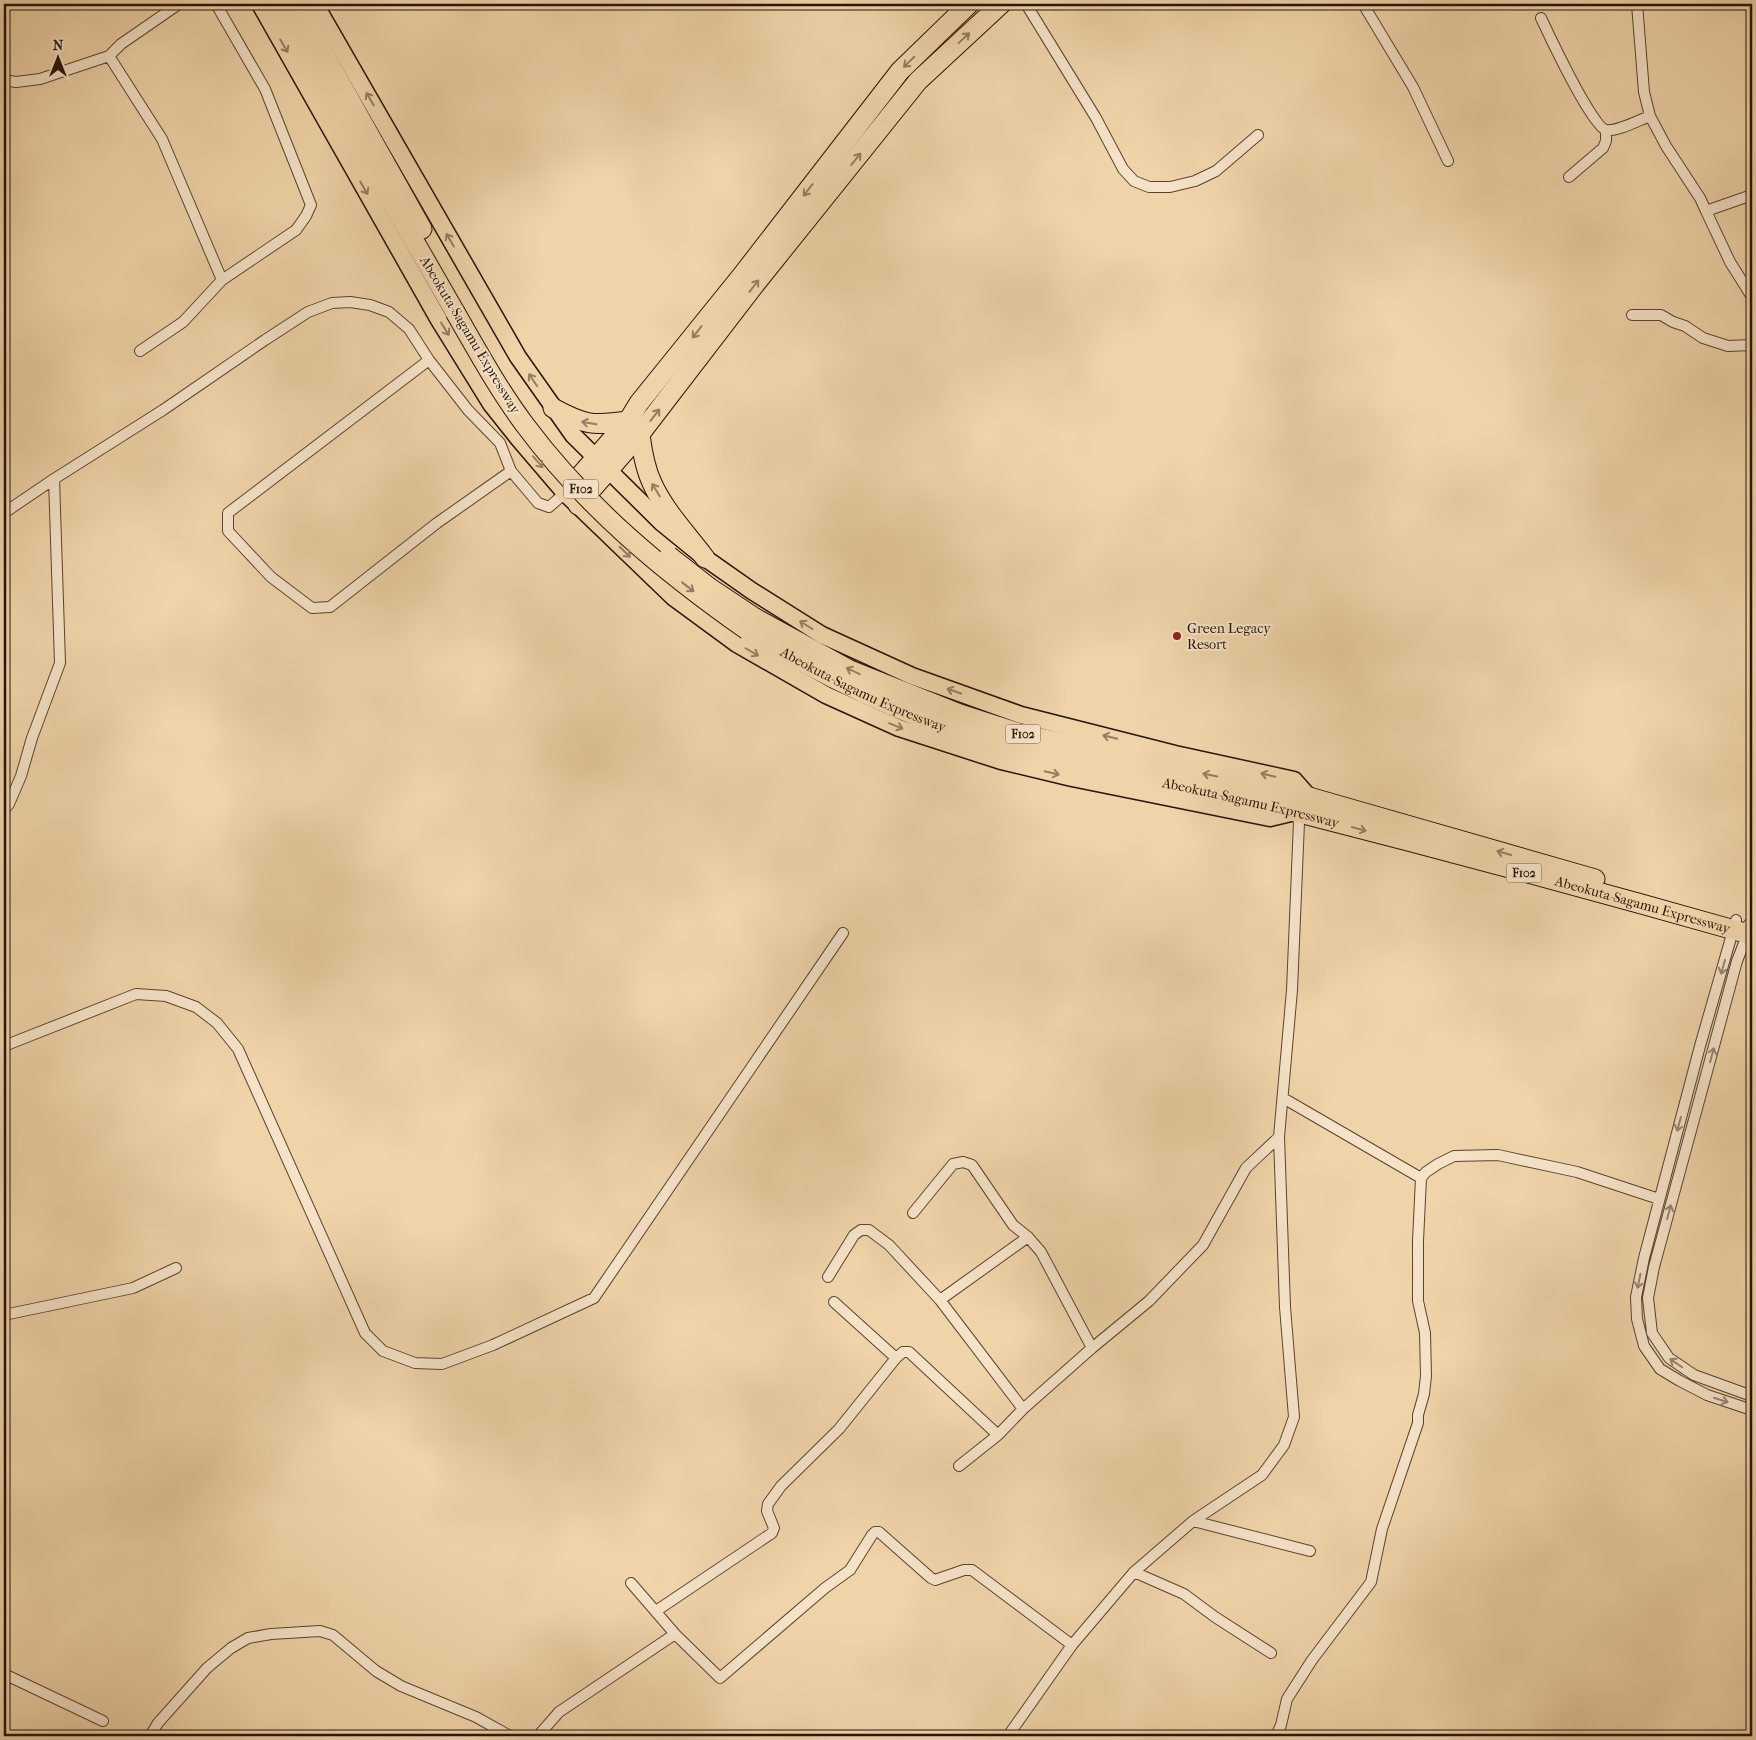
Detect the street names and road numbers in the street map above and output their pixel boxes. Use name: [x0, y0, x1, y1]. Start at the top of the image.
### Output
street label: Abeokuta-Sagamu Expressway: [416, 252, 524, 417]
road number: F102: [564, 479, 598, 498]
street label: Abeokuta-Sagamu Expressway: [777, 643, 949, 735]
road number: F102: [1006, 724, 1040, 744]
street label: Abeokuta-Sagamu Expressway: [1160, 774, 1342, 831]
road number: F102: [1506, 864, 1542, 882]
street label: Abeokuta-Sagamu Expressway: [1552, 872, 1733, 937]

